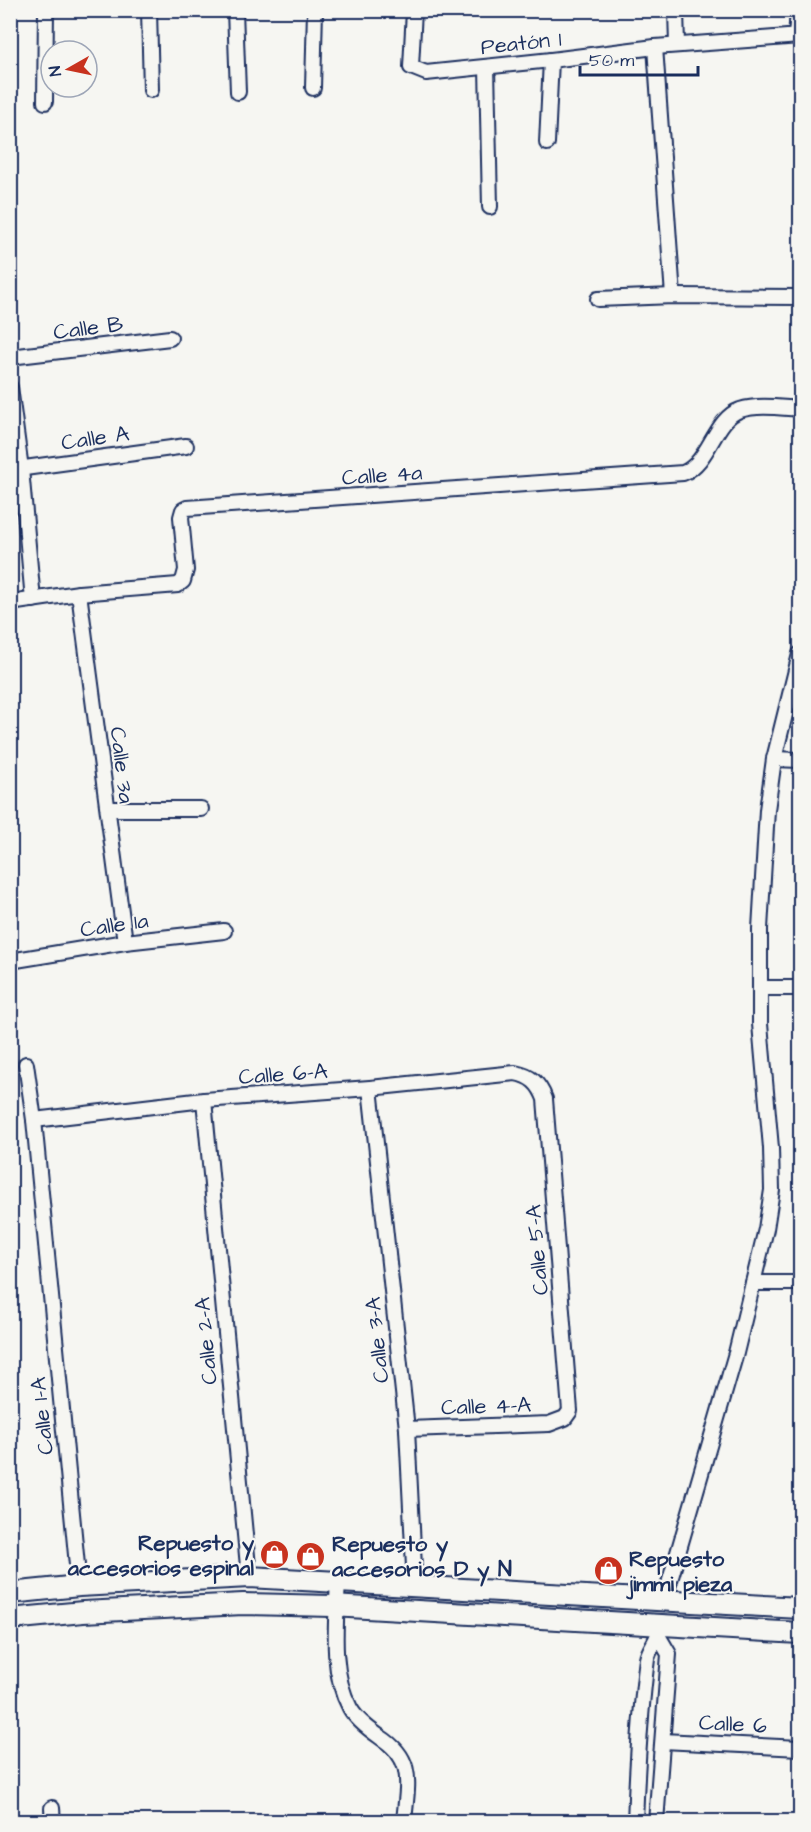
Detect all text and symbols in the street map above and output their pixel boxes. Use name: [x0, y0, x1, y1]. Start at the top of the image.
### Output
street label: Peatón 1: [479, 24, 563, 63]
north arrow: [39, 39, 99, 99]
scale bar: [580, 39, 698, 77]
text: 50 m: [589, 48, 634, 73]
text: N: [44, 65, 67, 78]
street label: Calle B: [52, 309, 125, 348]
street label: Calle A: [59, 418, 131, 459]
street label: Calle 4a: [341, 457, 423, 494]
street label: Calle 3a: [101, 725, 142, 805]
street label: Calle 1a: [78, 905, 150, 946]
street label: Calle 6-A: [238, 1056, 329, 1093]
street label: Calle 5-A: [518, 1203, 557, 1297]
street label: Calle 3-A: [358, 1295, 397, 1384]
street label: Calle 2-A: [187, 1296, 226, 1386]
street label: Calle 1-A: [23, 1375, 62, 1456]
street label: Calle 4-A: [440, 1389, 532, 1424]
place label: Repuesto y accesorios espinal: [67, 1528, 255, 1584]
place label: Repuesto y accesorios D y N: [331, 1529, 512, 1587]
shop icon: Repuesto y accesorios espinal: [259, 1539, 291, 1571]
shop icon: Repuesto y accesorios D y N: [295, 1540, 327, 1572]
place label: Repuesto jimmi pieza: [626, 1544, 733, 1600]
shop icon: Repuesto jimmi pieza: [592, 1555, 624, 1587]
street label: Calle 6: [698, 1707, 768, 1742]

